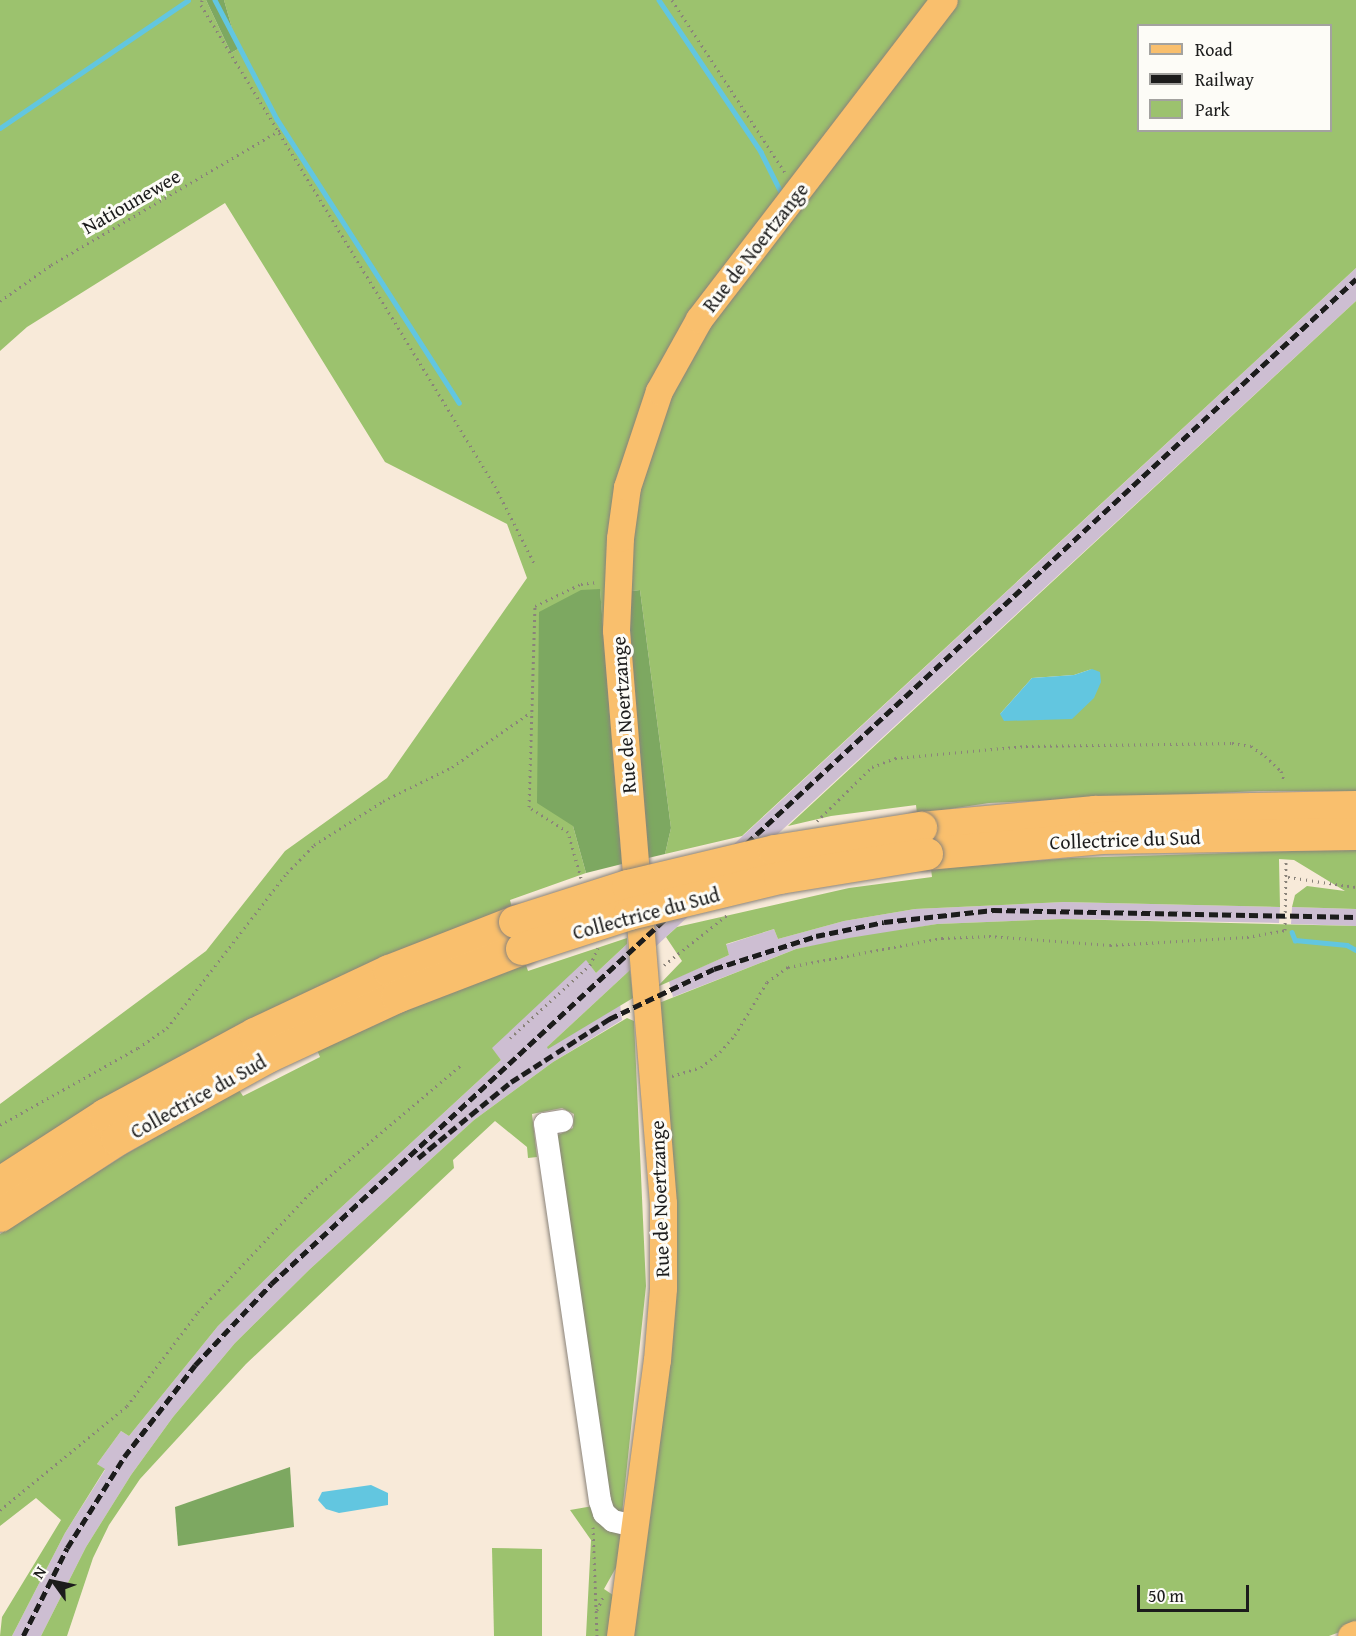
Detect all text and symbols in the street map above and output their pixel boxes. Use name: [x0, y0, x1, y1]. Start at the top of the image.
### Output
legend: [1137, 24, 1332, 132]
text: Road: [1195, 36, 1233, 63]
text: Railway: [1195, 66, 1254, 93]
text: Park: [1195, 96, 1230, 123]
street label: Natiounewee: [78, 163, 184, 239]
street label: Rue de Noertzange: [697, 178, 813, 316]
street label: Rue de Noertzange: [606, 636, 640, 794]
street label: Collectrice du Sud: [1049, 824, 1201, 854]
street label: Collectrice du Sud: [570, 882, 722, 944]
street label: Collectrice du Sud: [126, 1049, 270, 1143]
street label: Rue de Noertzange: [644, 1120, 674, 1278]
north arrow: [24, 1552, 84, 1612]
text: N: [26, 1561, 52, 1583]
scale bar: [1140, 1573, 1252, 1611]
text: 50 m: [1148, 1582, 1184, 1609]

